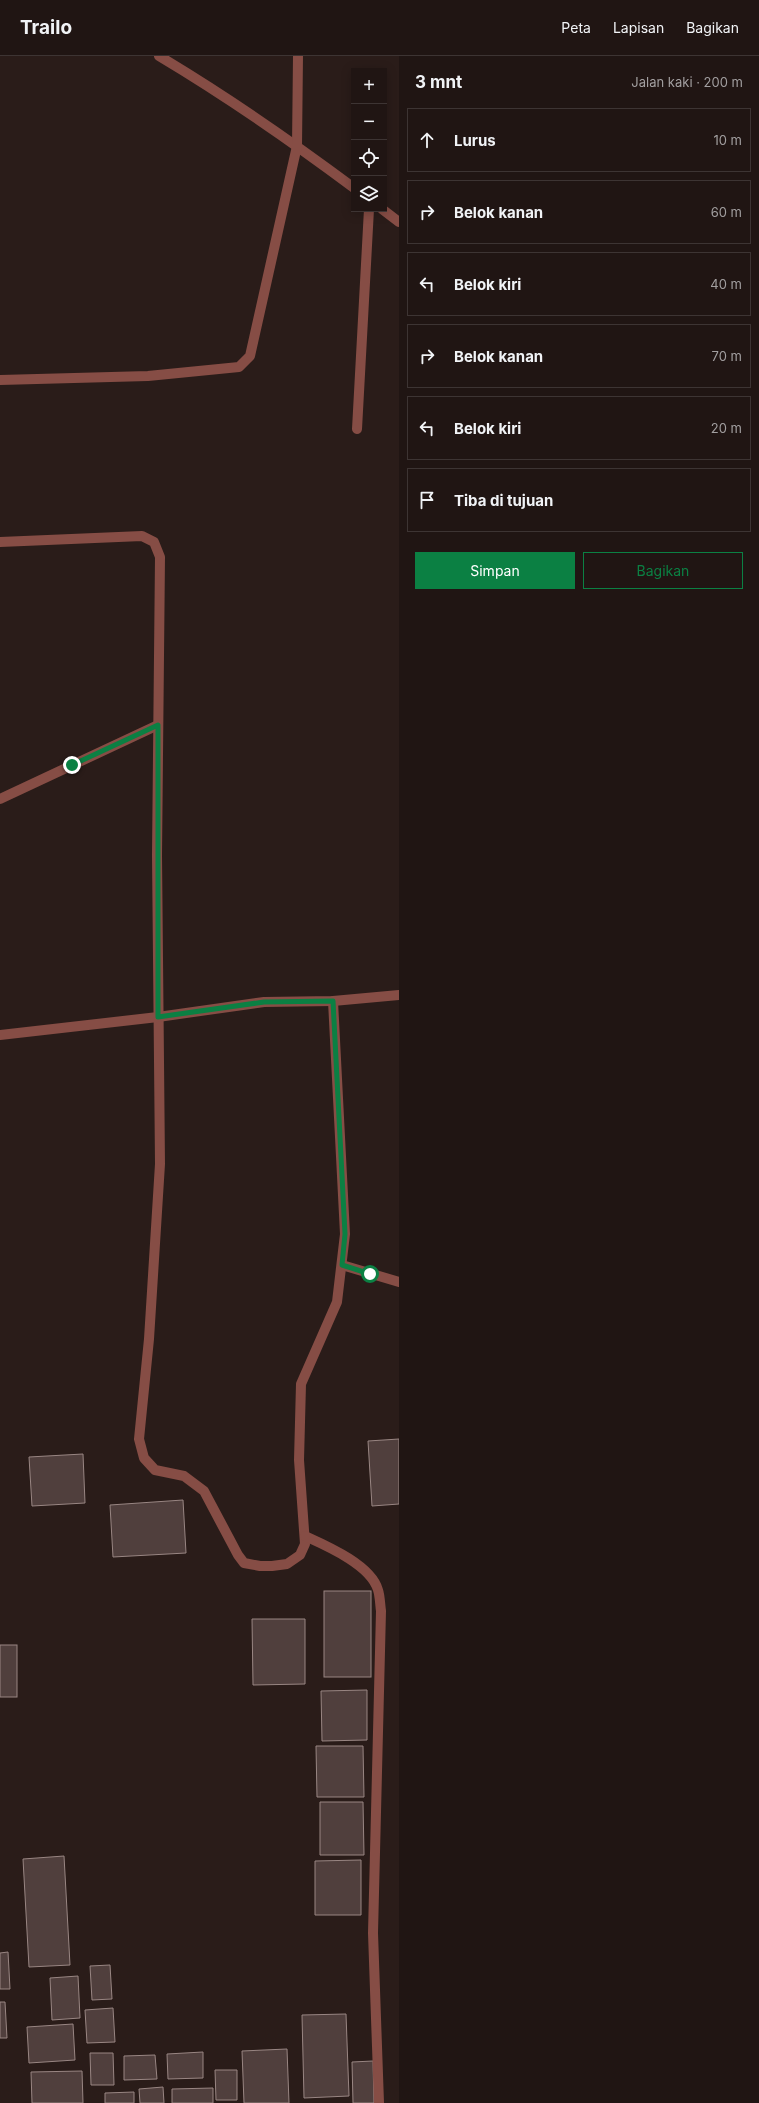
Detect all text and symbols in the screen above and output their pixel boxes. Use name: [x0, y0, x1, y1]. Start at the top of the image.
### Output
text: Trailo: [20, 16, 72, 39]
text: Peta: [561, 19, 591, 36]
text: Lapisan: [613, 19, 664, 36]
text: Bagikan: [686, 19, 739, 36]
map controls: [351, 68, 387, 212]
button: +: [351, 68, 387, 104]
text: 3 mnt: [415, 72, 462, 92]
text: Jalan kaki · 200 m: [631, 74, 743, 90]
button: −: [351, 104, 387, 140]
icon: ahead: [416, 129, 438, 151]
text: Lurus: [454, 131, 496, 150]
text: 10 m: [713, 132, 742, 148]
button: locate: [351, 140, 387, 176]
button: layers: [351, 176, 387, 212]
icon: right: [416, 201, 438, 223]
text: Belok kanan: [454, 203, 543, 222]
text: 60 m: [711, 204, 742, 220]
icon: left: [416, 273, 438, 295]
text: Belok kiri: [454, 275, 521, 294]
text: 40 m: [710, 276, 742, 292]
icon: right: [416, 345, 438, 367]
text: Belok kanan: [454, 347, 543, 366]
text: 70 m: [712, 348, 742, 364]
icon: left: [416, 417, 438, 439]
text: Belok kiri: [454, 419, 521, 438]
text: 20 m: [711, 420, 742, 436]
icon: arrive: [416, 489, 438, 511]
text: Tiba di tujuan: [454, 491, 553, 510]
button: Simpan: [415, 552, 575, 589]
button: Bagikan: [583, 552, 743, 589]
route end: [63, 756, 81, 774]
route start: [361, 1265, 379, 1283]

